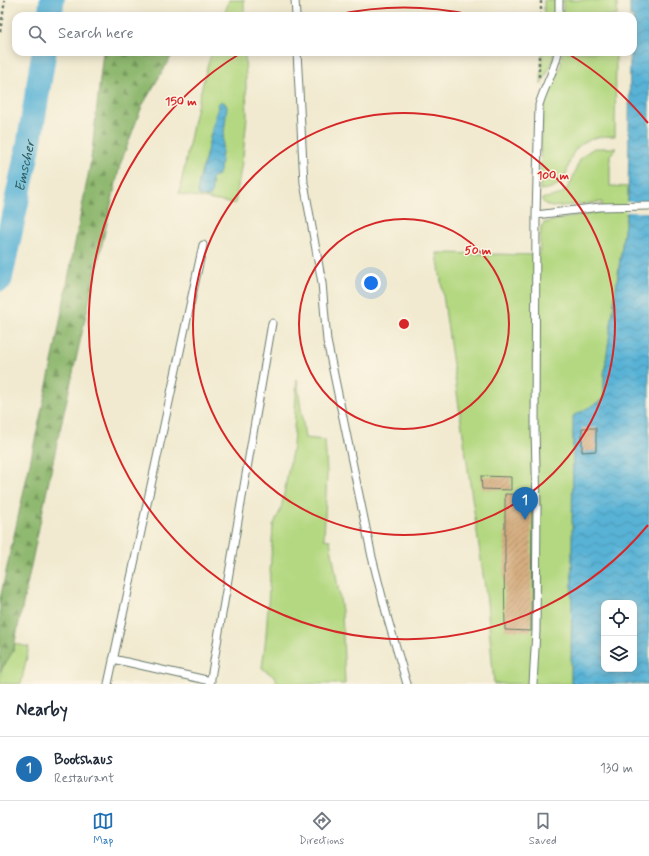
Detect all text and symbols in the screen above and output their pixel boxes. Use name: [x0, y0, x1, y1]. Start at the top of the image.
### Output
search box: [12, 12, 637, 56]
icon: search: [26, 23, 48, 45]
text: Search here: [58, 24, 134, 44]
text: 150 m: [165, 94, 197, 110]
water label: Emscher: [11, 137, 40, 193]
text: 100 m: [537, 168, 570, 184]
text: 50 m: [465, 243, 492, 259]
your location: [361, 273, 381, 293]
centre of rings: [397, 317, 411, 331]
pin: 1: [512, 487, 538, 520]
map controls: [601, 600, 637, 672]
button: locate: [601, 600, 637, 636]
button: layers: [601, 636, 637, 672]
text: Nearby: [16, 699, 68, 721]
text: Bootshaus: [54, 750, 113, 770]
text: 1: [26, 760, 32, 777]
text: 130 m: [600, 760, 633, 777]
text: Restaurant: [54, 770, 114, 787]
tab: Map: [92, 810, 114, 848]
tab: Directions: [299, 810, 344, 848]
tab: Saved: [529, 810, 557, 848]

